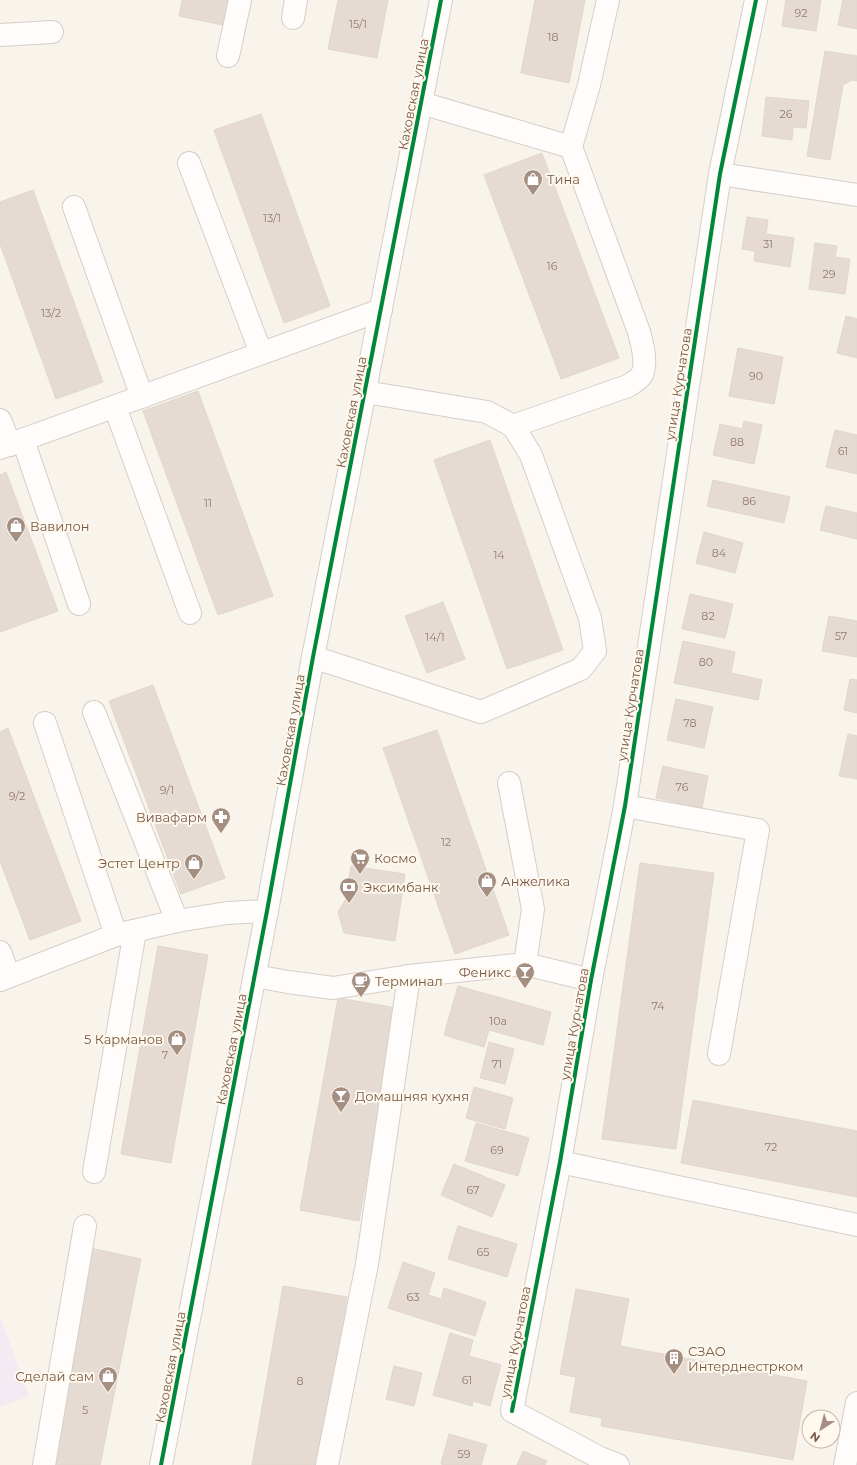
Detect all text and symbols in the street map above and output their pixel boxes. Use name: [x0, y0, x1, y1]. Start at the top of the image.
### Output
house number: 92: [795, 6, 807, 20]
house number: 15/1: [349, 17, 367, 31]
house number: 18: [548, 30, 559, 44]
street label: Каховская улица: [394, 37, 432, 151]
house number: 26: [780, 107, 793, 121]
shop icon: Тина: [522, 168, 544, 196]
place label: Тина: [547, 171, 580, 187]
house number: 13/1: [263, 211, 281, 225]
house number: 31: [763, 237, 773, 251]
house number: 16: [547, 259, 558, 273]
house number: 29: [823, 267, 836, 281]
house number: 13/2: [41, 306, 61, 320]
street label: улица Курчатова: [661, 326, 695, 442]
street label: Каховская улица: [332, 355, 370, 469]
house number: 90: [749, 369, 763, 383]
house number: 88: [730, 435, 744, 449]
house number: 61: [838, 444, 848, 458]
house number: 86: [742, 494, 756, 508]
house number: 11: [204, 496, 212, 510]
shop icon: Вавилон: [5, 515, 27, 543]
place label: Вавилон: [30, 518, 89, 534]
house number: 84: [712, 546, 727, 560]
house number: 14: [493, 548, 505, 562]
house number: 82: [701, 609, 715, 623]
house number: 57: [835, 629, 847, 643]
house number: 14/1: [425, 630, 445, 644]
street label: улица Курчатова: [613, 647, 647, 763]
house number: 80: [699, 655, 713, 669]
street label: Каховская улица: [272, 673, 308, 787]
house number: 78: [683, 716, 697, 730]
house number: 76: [676, 780, 689, 794]
house number: 9/1: [160, 783, 174, 797]
house number: 9/2: [9, 789, 25, 803]
pharmacy icon: Вивафарм: [210, 806, 232, 834]
place label: Вивафарм: [136, 809, 207, 825]
house number: 12: [441, 835, 451, 849]
supermarket icon: Космо: [349, 847, 371, 875]
place label: Космо: [374, 850, 417, 866]
shop icon: Эстет Центр: [183, 852, 205, 880]
place label: Эстет Центр: [98, 855, 180, 871]
shop icon: Анжелика: [476, 870, 498, 898]
place label: Анжелика: [501, 873, 570, 889]
bank icon: Эксимбанк: [338, 876, 360, 904]
place label: Эксимбанк: [363, 879, 439, 895]
bar icon: Феникс: [514, 961, 536, 989]
place label: Феникс: [459, 964, 511, 980]
street label: улица Курчатова: [556, 967, 592, 1082]
cafe icon: Терминал: [350, 970, 372, 998]
place label: Терминал: [375, 973, 443, 989]
street label: Каховская улица: [212, 992, 250, 1106]
house number: 74: [651, 999, 665, 1013]
house number: 10а: [489, 1014, 507, 1028]
shop icon: 5 Карманов: [166, 1028, 188, 1056]
place label: 5 Карманов: [84, 1031, 163, 1047]
house number: 7: [162, 1048, 168, 1062]
house number: 71: [492, 1057, 502, 1071]
bar icon: Домашняя кухня: [330, 1085, 352, 1113]
place label: Домашняя кухня: [355, 1088, 469, 1104]
house number: 72: [765, 1140, 777, 1154]
house number: 69: [490, 1143, 504, 1157]
house number: 67: [466, 1183, 480, 1197]
house number: 65: [477, 1245, 489, 1259]
street label: улица Курчатова: [496, 1285, 534, 1400]
house number: 63: [407, 1290, 419, 1304]
street label: Каховская улица: [151, 1310, 189, 1424]
place label: СЗАО Интерднестрком: [688, 1343, 804, 1374]
building icon: СЗАО Интерднестрком: [663, 1347, 685, 1375]
shop icon: Сделай сам: [97, 1365, 119, 1393]
place label: Сделай сам: [15, 1368, 94, 1384]
house number: 61: [462, 1373, 472, 1387]
house number: 8: [296, 1374, 304, 1388]
house number: 5: [82, 1403, 88, 1417]
north arrow: [801, 1409, 841, 1449]
text: N: [807, 1429, 823, 1445]
house number: 59: [458, 1447, 471, 1461]

